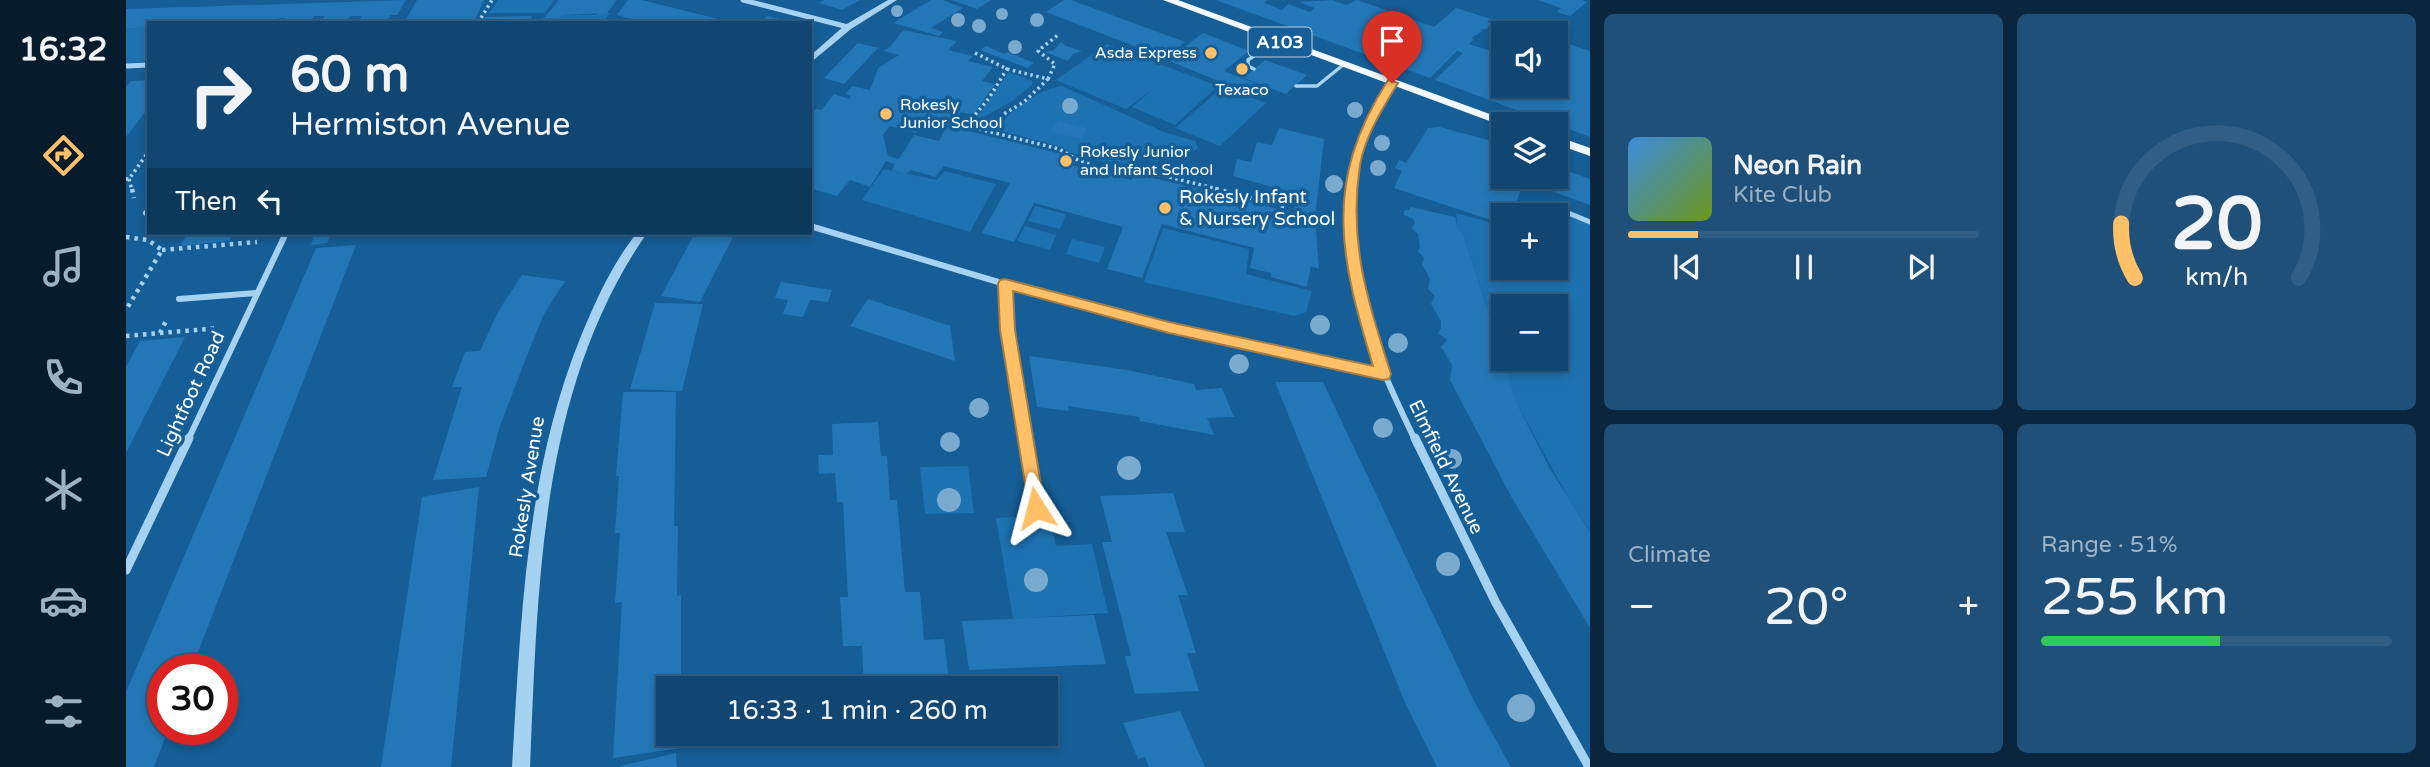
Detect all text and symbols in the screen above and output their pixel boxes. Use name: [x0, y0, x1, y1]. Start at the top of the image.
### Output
pin: [1362, 11, 1422, 83]
map controls: [1491, 21, 1568, 371]
button: sound: [1491, 21, 1568, 98]
icon: arrive: [1373, 22, 1411, 60]
road number: A103: [1248, 28, 1312, 56]
text: 16:32: [19, 31, 107, 69]
place label: Asda Express: [1095, 43, 1197, 63]
marker: Asda Express: [1203, 45, 1219, 61]
text: 60 m: [290, 46, 409, 105]
icon: right: [175, 49, 266, 140]
marker: Texaco: [1234, 61, 1250, 77]
place label: Texaco: [1215, 80, 1269, 100]
place label: Rokesly Junior School: [900, 95, 1003, 133]
text: Hermiston Avenue: [290, 106, 570, 144]
marker: Rokesly Junior School: [878, 106, 894, 122]
button: layers: [1491, 112, 1568, 189]
icon: directions: [39, 131, 88, 180]
place label: Rokesly Junior and Infant School: [1080, 142, 1213, 180]
text: Neon Rain: [1733, 150, 1862, 181]
marker: Rokesly Junior and Infant School: [1058, 153, 1074, 169]
text: Kite Club: [1733, 181, 1832, 209]
text: 20: [2171, 181, 2262, 269]
icon: left: [251, 182, 289, 220]
text: Then: [175, 186, 237, 217]
place label: Rokesly Infant & Nursery School: [1179, 186, 1335, 230]
marker: Rokesly Infant & Nursery School: [1157, 200, 1173, 216]
button: +: [1491, 203, 1568, 280]
icon: music: [39, 242, 88, 291]
icon: previous: [1668, 248, 1706, 286]
icon: pause: [1785, 248, 1823, 286]
icon: next: [1902, 248, 1940, 286]
text: km/h: [2185, 262, 2248, 292]
button: −: [1491, 294, 1568, 371]
street label: Lightfoot Road: [152, 328, 230, 460]
icon: phone: [39, 353, 88, 402]
street label: Elmfield Avenue: [1404, 396, 1488, 538]
street label: Rokesly Avenue: [505, 415, 549, 559]
icon: climate: [39, 465, 88, 514]
position arrow: [999, 471, 1073, 545]
text: Range · 51%: [2041, 531, 2177, 559]
text: Climate: [1628, 541, 1711, 569]
text: 255 km: [2041, 566, 2229, 629]
icon: car: [39, 576, 88, 625]
text: 20°: [1764, 576, 1849, 639]
text: −: [1628, 584, 1655, 630]
text: +: [1958, 584, 1979, 630]
speed limit sign: 30: [147, 654, 238, 745]
icon: filters: [39, 687, 88, 736]
text: 16:33 · 1 min · 260 m: [726, 695, 988, 726]

